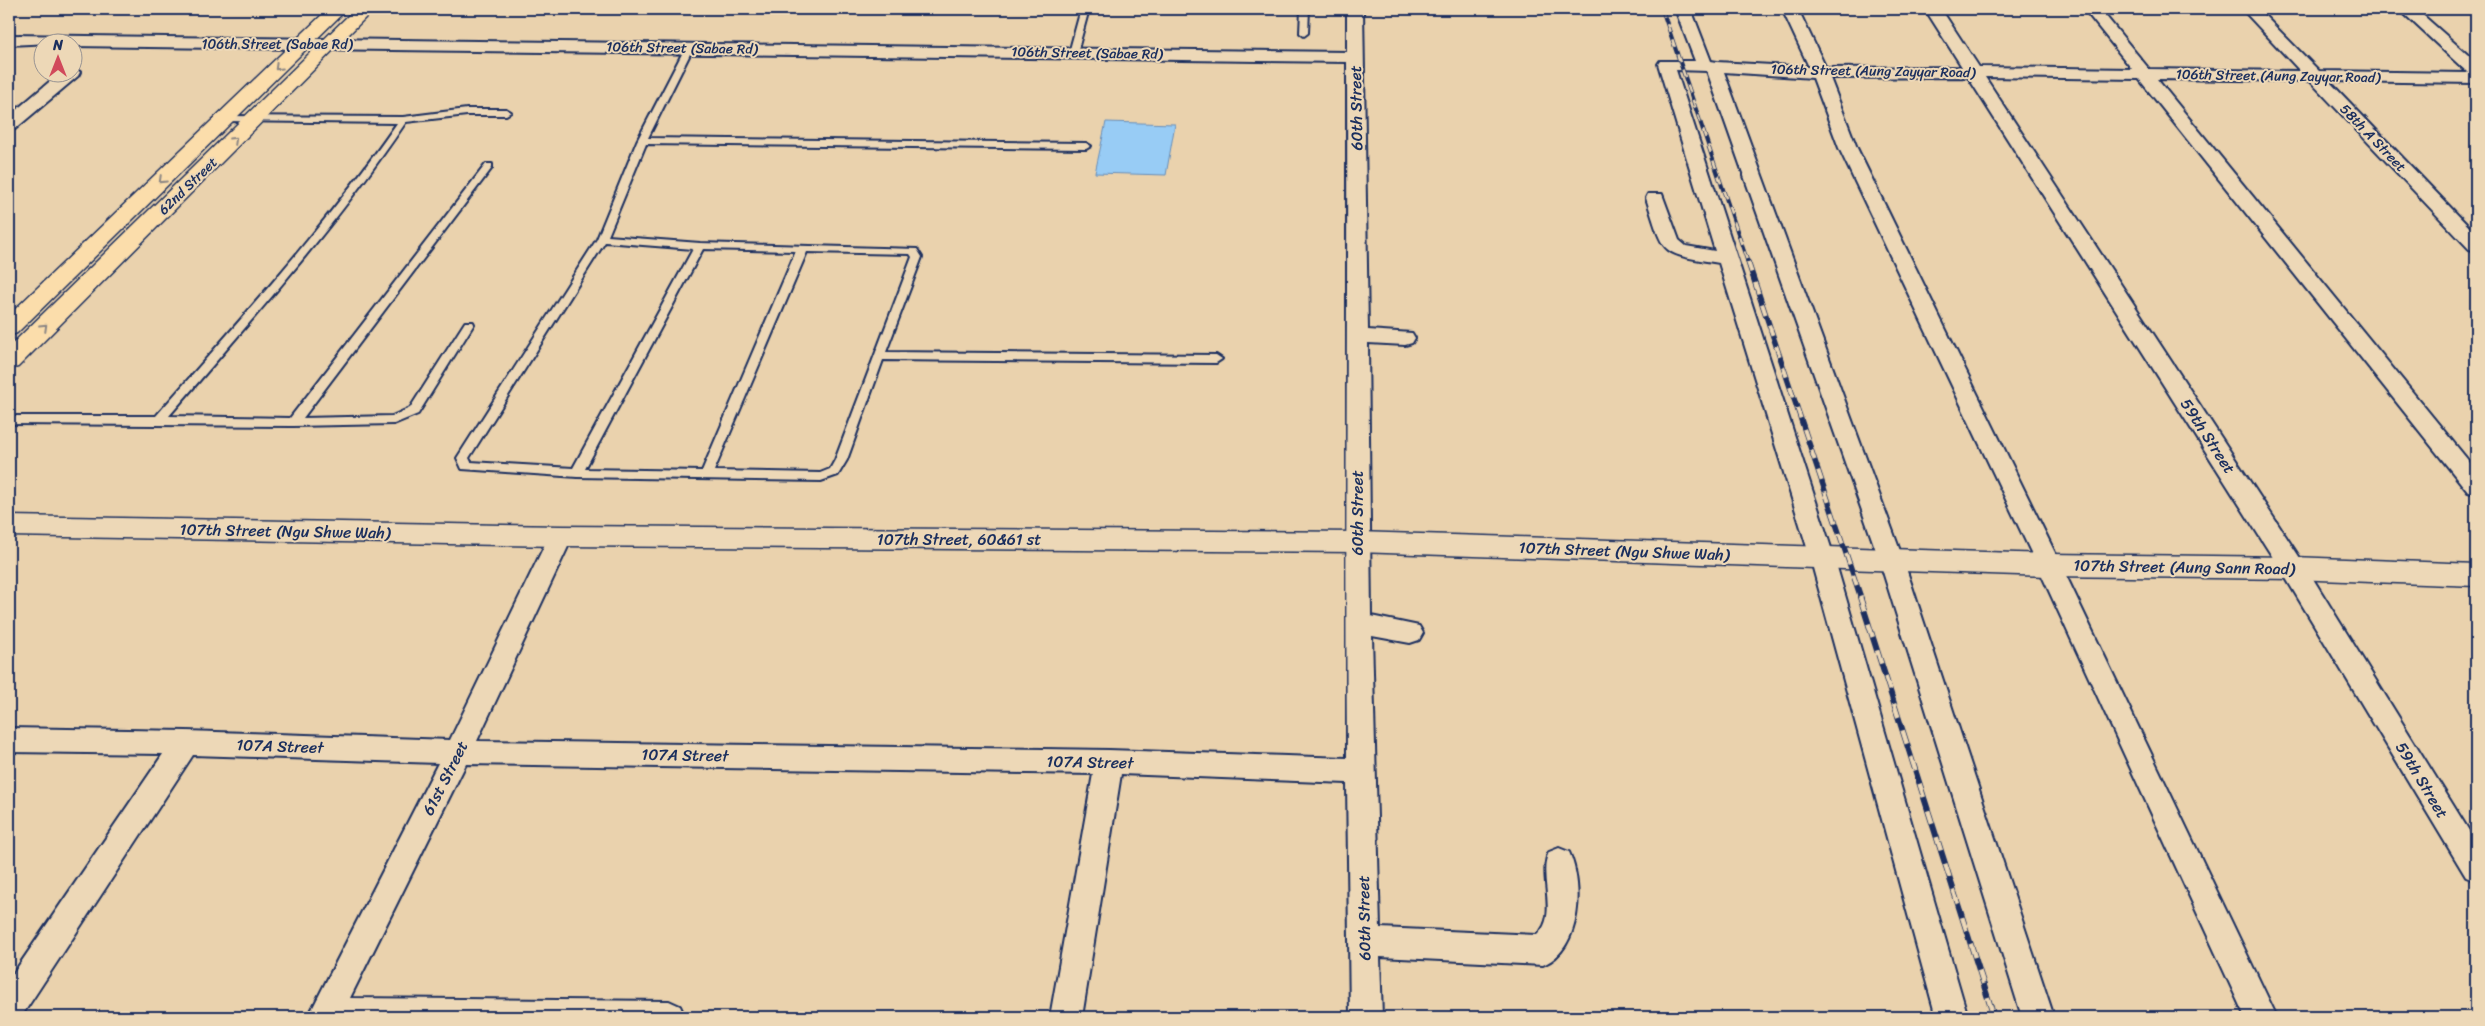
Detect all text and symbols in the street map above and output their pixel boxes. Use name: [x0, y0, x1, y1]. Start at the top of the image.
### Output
north arrow: [32, 32, 82, 82]
street label: 106th Street (Sabae Rd): [201, 32, 354, 57]
text: N: [52, 33, 63, 58]
street label: 106th Street (Sabae Rd): [606, 34, 759, 62]
street label: 106th Street (Sabae Rd): [1011, 39, 1164, 67]
street label: 106th Street (Aung Zayyar Road): [1771, 57, 1976, 85]
one-way arrow: [275, 61, 284, 70]
street label: 106th Street (Aung Zayyar Road): [2176, 62, 2381, 90]
street label: 60th Street: [1341, 65, 1371, 151]
street label: 58th A Street: [2334, 98, 2412, 178]
one-way arrow: [229, 137, 238, 146]
street label: 62nd Street: [152, 151, 224, 221]
one-way arrow: [158, 174, 167, 183]
one-way arrow: [38, 324, 47, 333]
street label: 59th Street: [2173, 392, 2243, 480]
street label: 60th Street: [1343, 470, 1372, 556]
street label: 107th Street (Ngu Shwe Wah): [179, 515, 392, 547]
street label: 107th Street, 60&61 st: [877, 525, 1041, 554]
street label: 107th Street (Ngu Shwe Wah): [1518, 533, 1731, 569]
street label: 107th Street (Aung Sann Road): [2073, 551, 2296, 583]
street label: 107A Street: [236, 730, 325, 762]
street label: 61st Street: [414, 735, 476, 821]
street label: 59th Street: [2388, 736, 2456, 824]
street label: 107A Street: [641, 740, 729, 770]
street label: 107A Street: [1046, 747, 1134, 777]
street label: 60th Street: [1349, 875, 1379, 961]

